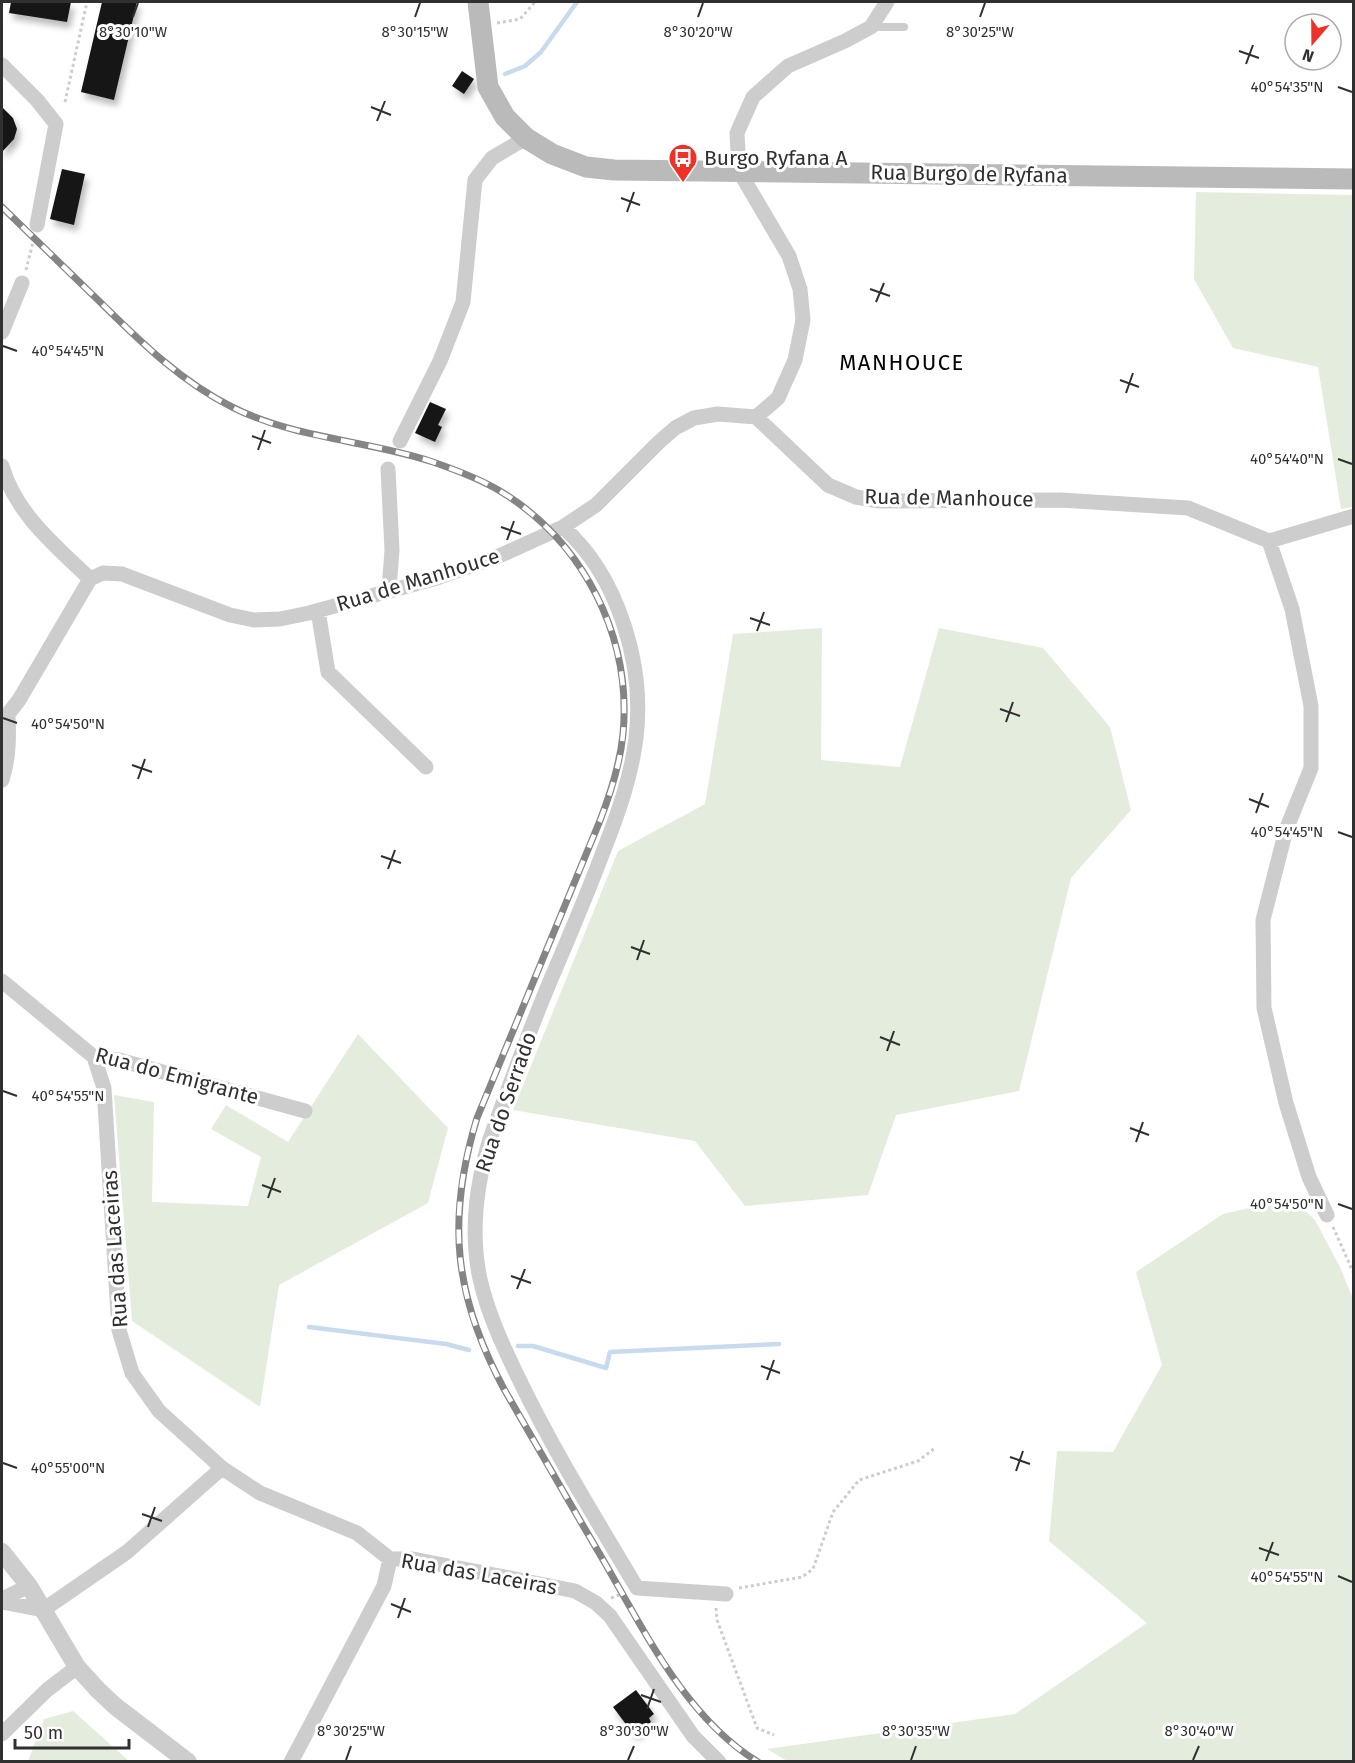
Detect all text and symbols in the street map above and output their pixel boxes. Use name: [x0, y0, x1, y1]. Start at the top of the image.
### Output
north arrow: [1283, 12, 1343, 72]
text: 8°30'10"W: [99, 23, 168, 41]
text: 8°30'15"W: [381, 23, 449, 41]
text: 8°30'20"W: [663, 23, 733, 41]
text: 8°30'25"W: [946, 23, 1015, 41]
text: N: [1300, 45, 1316, 66]
text: 40°54'35"N: [1250, 78, 1324, 96]
bus stop icon: Burgo Ryfana A: [667, 142, 699, 184]
place label: Burgo Ryfana A: [704, 145, 848, 171]
street label: Rua Burgo de Ryfana: [870, 159, 1068, 189]
text: 40°54'45"N: [32, 342, 104, 360]
district label: MANHOUCE: [839, 349, 965, 376]
text: 40°54'40"N: [1250, 450, 1324, 468]
street label: Rua de Manhouce: [864, 484, 1034, 512]
street label: Rua de Manhouce: [333, 543, 503, 617]
text: 40°54'50"N: [31, 715, 105, 733]
text: 40°54'45"N: [1251, 823, 1323, 841]
street label: Rua do Serrado: [470, 1028, 542, 1176]
street label: Rua do Emigrante: [93, 1042, 261, 1110]
text: 40°54'55"N: [32, 1087, 104, 1105]
street label: Rua das Laceiras: [97, 1169, 133, 1329]
text: 40°54'50"N: [1250, 1195, 1324, 1213]
text: 40°55'00"N: [31, 1459, 105, 1477]
street label: Rua das Laceiras: [399, 1547, 559, 1601]
text: 40°54'55"N: [1251, 1568, 1323, 1586]
scale bar: [15, 1712, 129, 1750]
text: 50 m: [24, 1722, 63, 1744]
text: 8°30'25"W: [317, 1722, 386, 1740]
text: 8°30'30"W: [599, 1722, 669, 1740]
text: 8°30'35"W: [882, 1722, 951, 1740]
text: 8°30'40"W: [1164, 1722, 1234, 1740]

